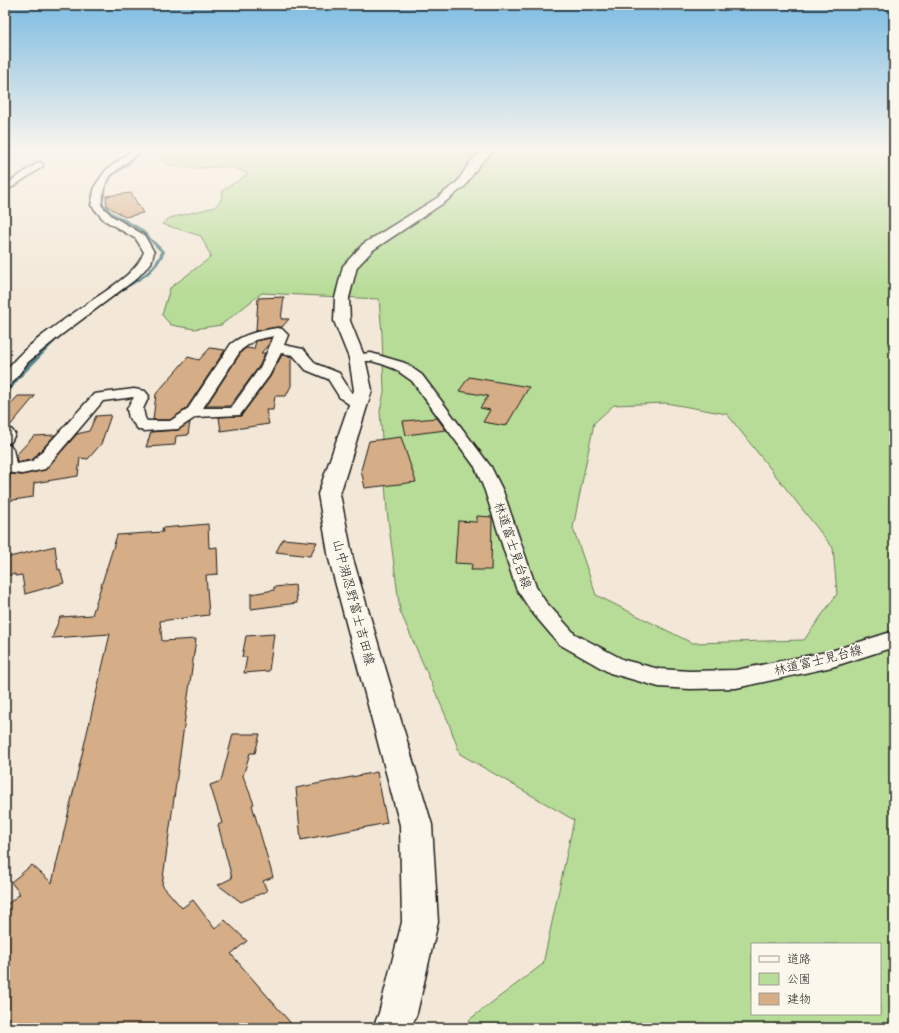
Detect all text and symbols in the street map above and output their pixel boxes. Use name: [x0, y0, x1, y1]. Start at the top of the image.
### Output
street label: 林道富士見台線: [491, 500, 535, 591]
street label: 山中湖忍野富士吉田線: [330, 537, 378, 668]
street label: 林道富士見台線: [772, 641, 865, 678]
legend: [751, 943, 881, 1015]
text: 道路: [787, 952, 811, 966]
text: 公園: [787, 972, 811, 986]
text: 建物: [787, 992, 811, 1006]

